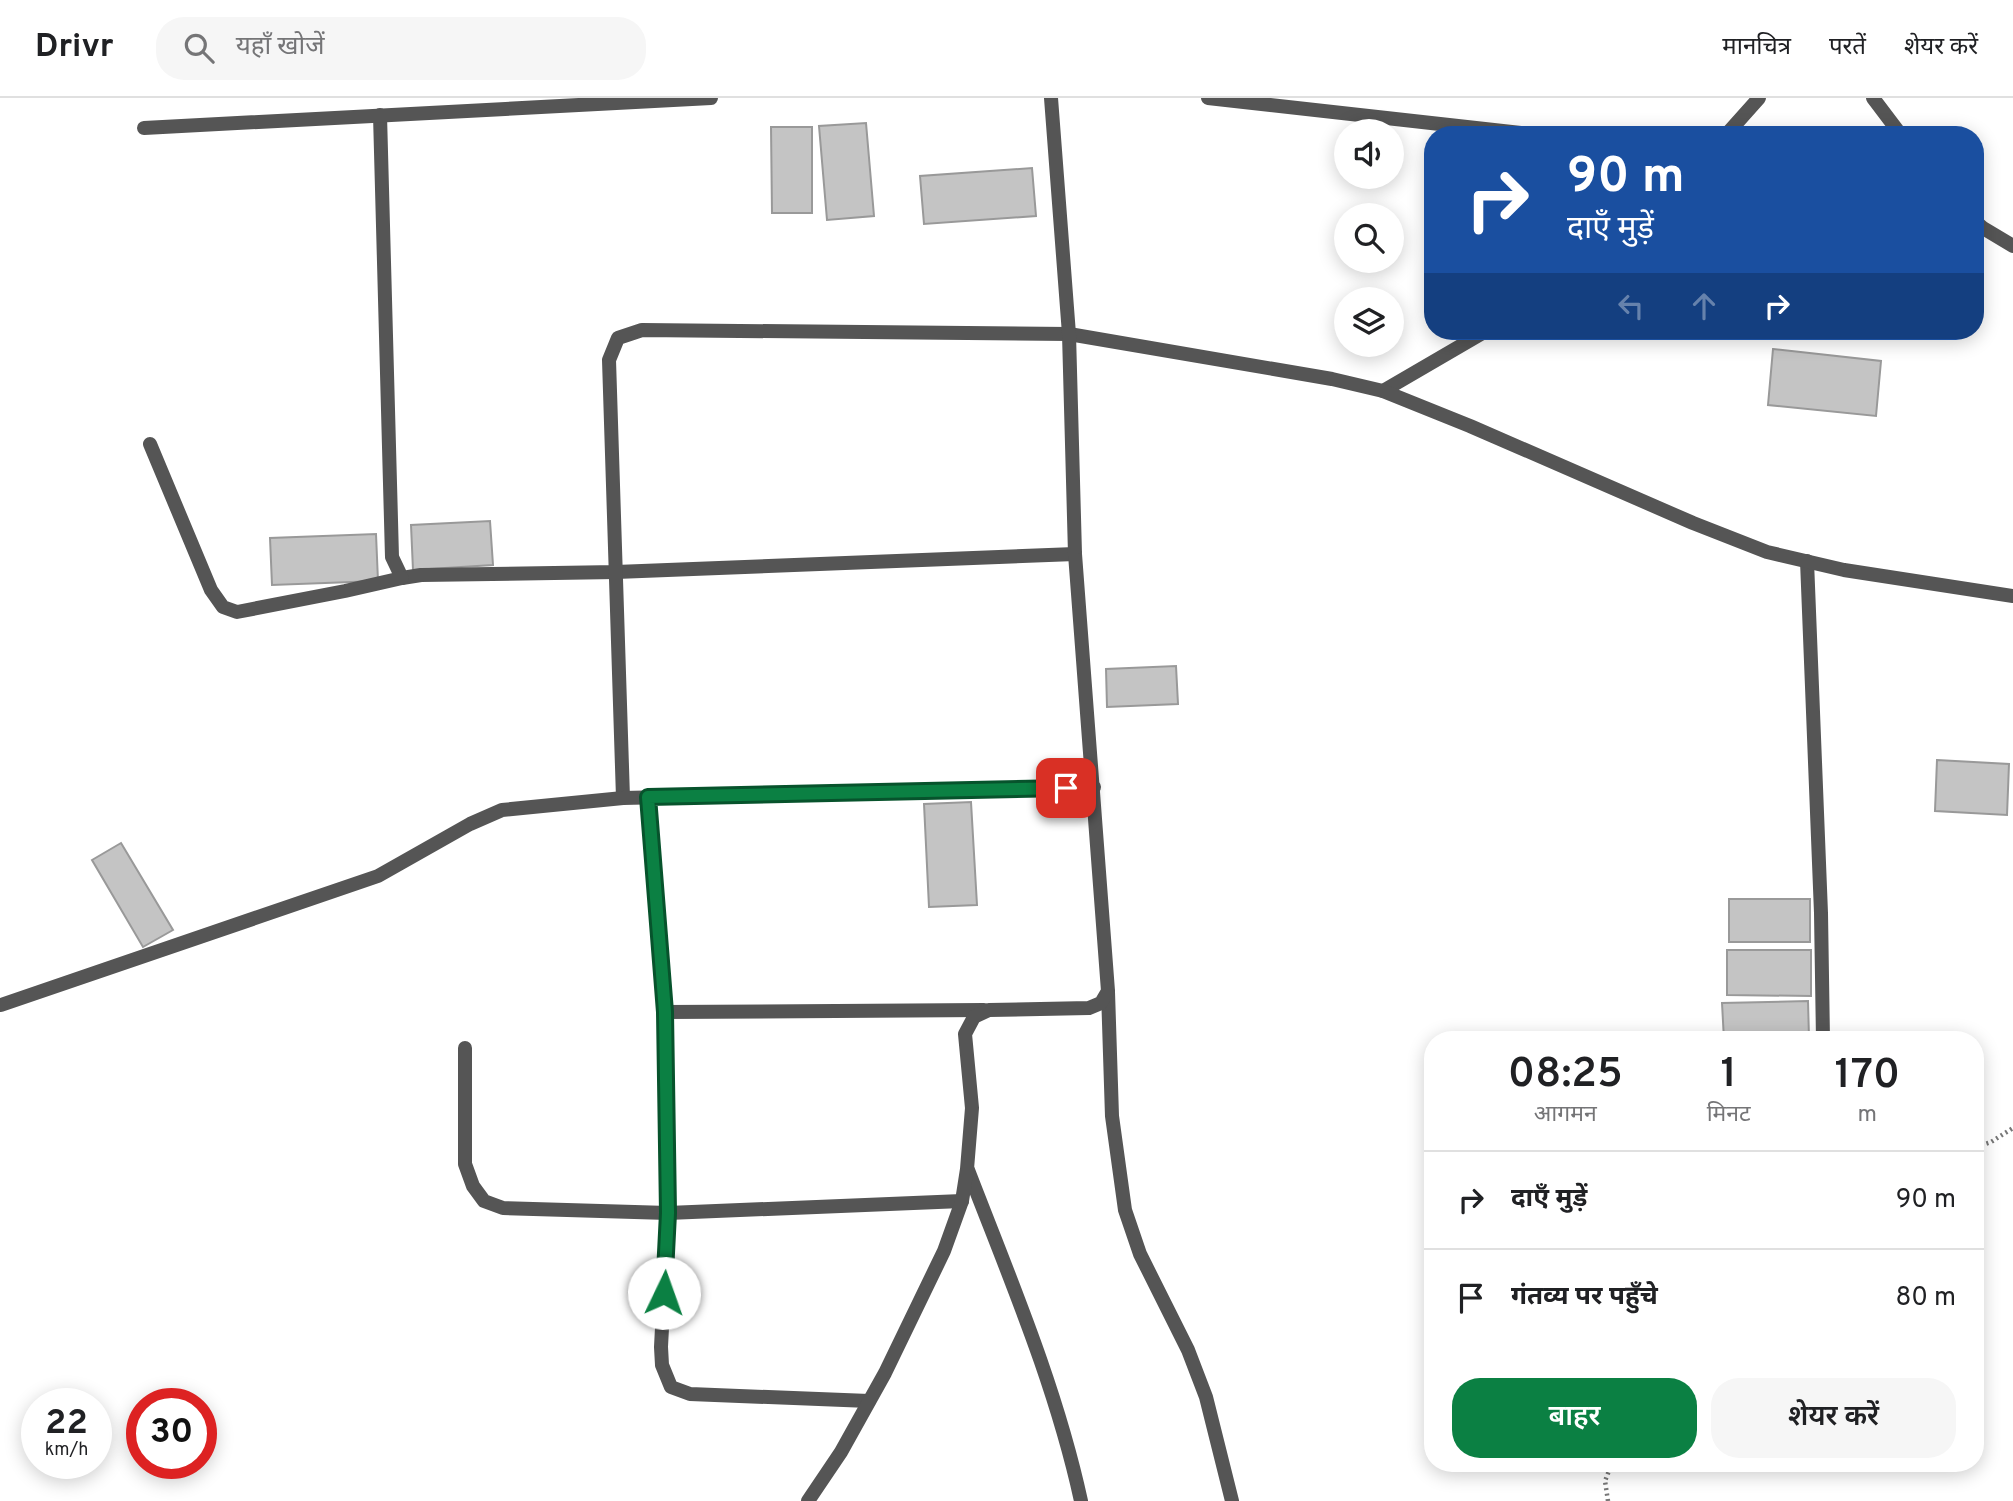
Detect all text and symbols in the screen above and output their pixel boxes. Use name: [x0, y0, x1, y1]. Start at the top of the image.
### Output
search box: [156, 17, 646, 80]
text: Drivr: [35, 27, 114, 69]
icon: search: [180, 29, 218, 67]
text: यहाँ खोजें: [236, 31, 325, 64]
text: मानचित्र: [1722, 33, 1791, 63]
text: परतें: [1829, 33, 1866, 63]
text: शेयर करें: [1904, 33, 1978, 63]
map controls: [1334, 119, 1404, 357]
button: sound: [1334, 119, 1404, 189]
text: 90 m: [1567, 148, 1685, 210]
icon: right: [1452, 154, 1543, 245]
button: search: [1334, 203, 1404, 273]
text: दाएँ मुड़ें: [1567, 210, 1654, 250]
button: layers: [1334, 287, 1404, 357]
icon: left: [1612, 287, 1650, 325]
icon: ahead: [1685, 287, 1723, 325]
icon: right: [1758, 287, 1796, 325]
pin: [1036, 758, 1096, 818]
icon: arrive: [1047, 769, 1085, 807]
text: 08:25: [1508, 1049, 1623, 1102]
text: 1: [1720, 1049, 1737, 1102]
text: 170: [1835, 1050, 1900, 1103]
text: आगमन: [1534, 1101, 1597, 1130]
text: मिनट: [1707, 1101, 1751, 1130]
text: m: [1858, 1101, 1877, 1130]
icon: right: [1452, 1181, 1490, 1219]
text: दाएँ मुड़ें: [1511, 1183, 1587, 1216]
text: 90 m: [1896, 1184, 1956, 1217]
position arrow: [627, 1256, 701, 1330]
icon: arrive: [1452, 1279, 1490, 1317]
text: गंतव्य पर पहुँचे: [1511, 1281, 1658, 1314]
text: 80 m: [1896, 1282, 1956, 1315]
button: बाहर: [1452, 1378, 1697, 1458]
button: शेयर करें: [1711, 1378, 1956, 1458]
speed limit sign: 30: [126, 1388, 217, 1479]
text: 22: [45, 1402, 88, 1446]
text: km/h: [45, 1439, 88, 1462]

